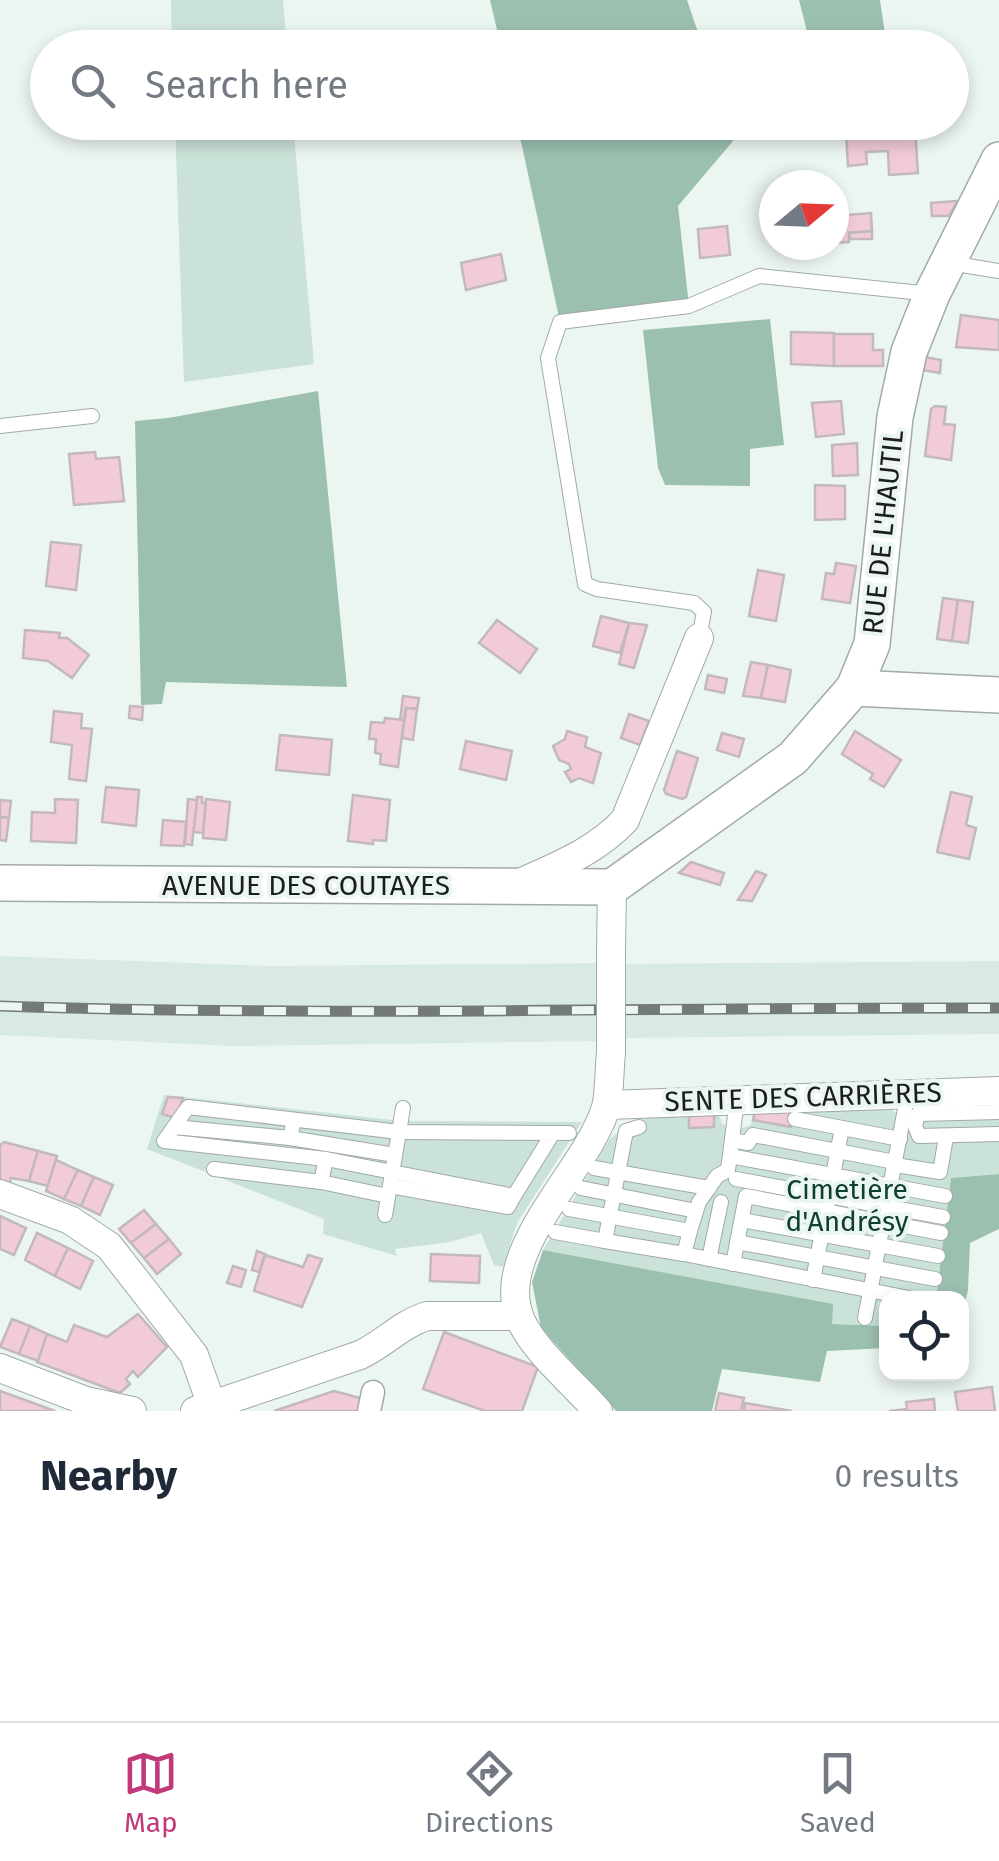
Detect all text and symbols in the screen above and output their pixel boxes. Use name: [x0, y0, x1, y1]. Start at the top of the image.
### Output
search box: [30, 30, 969, 140]
icon: search: [65, 58, 120, 113]
text: Search here: [145, 62, 348, 108]
north arrow: [759, 170, 849, 260]
street label: RUE DE L'HAUTIL: [856, 428, 910, 636]
street label: AVENUE DES COUTAYES: [162, 869, 450, 902]
street label: SENTE DES CARRIÈRES: [664, 1076, 942, 1118]
park label: Cimetière d'Andrésy: [786, 1173, 909, 1238]
map controls: [879, 1291, 969, 1381]
button: locate: [879, 1291, 969, 1381]
text: Nearby: [40, 1451, 177, 1501]
text: 0 results: [834, 1457, 959, 1495]
tab: Map: [123, 1746, 178, 1839]
tab: Directions: [425, 1746, 553, 1839]
tab: Saved: [800, 1746, 876, 1839]

